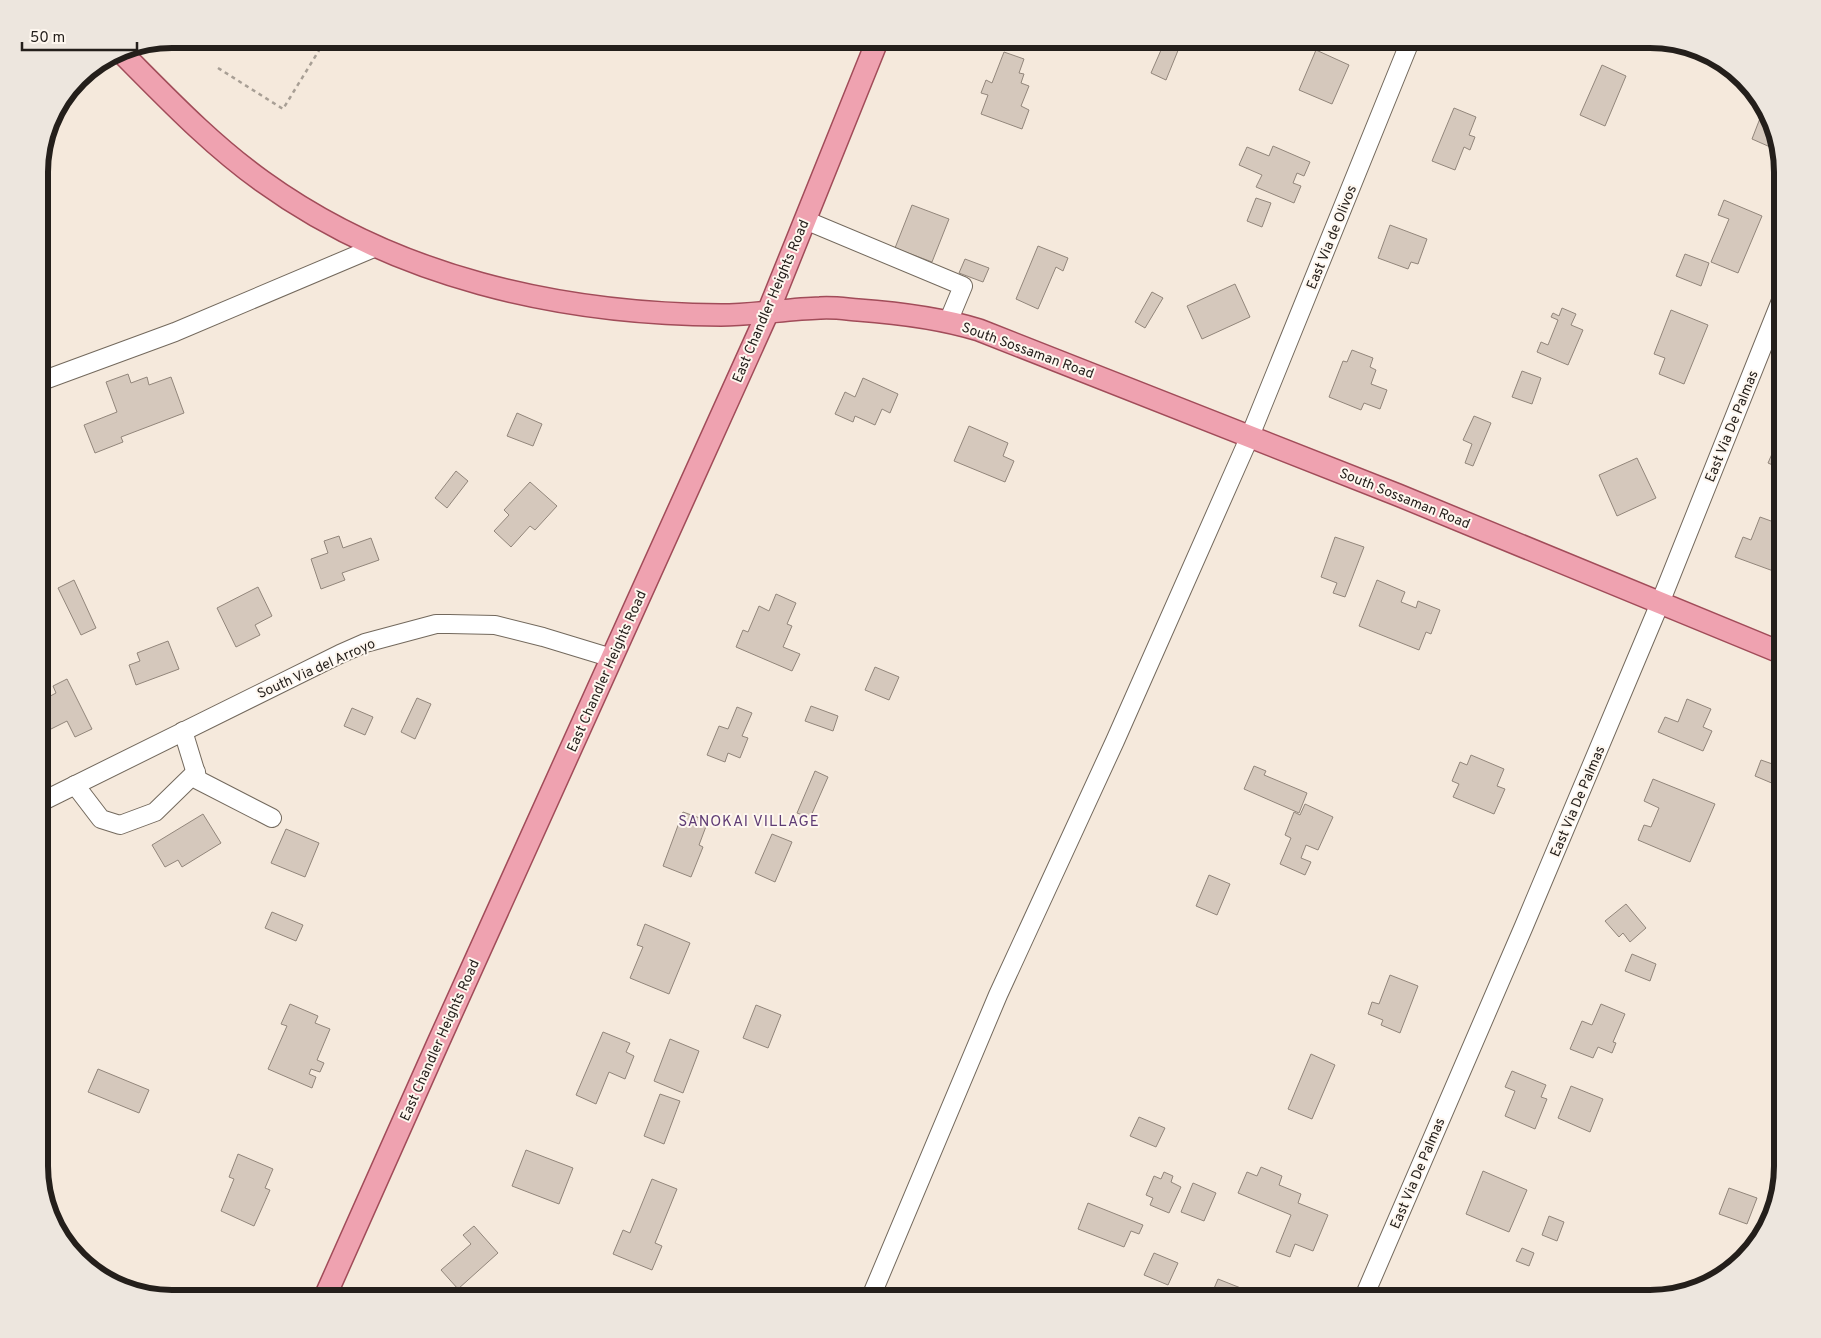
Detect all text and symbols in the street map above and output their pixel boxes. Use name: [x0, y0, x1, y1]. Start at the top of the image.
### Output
scale bar: [22, 20, 138, 52]
text: 50 m: [30, 29, 65, 48]
street label: East Via de Olivos: [1304, 183, 1361, 292]
street label: East Chandler Heights Road: [729, 218, 813, 386]
street label: South Sossaman Road: [959, 320, 1096, 383]
street label: East Via De Palmas: [1702, 368, 1763, 485]
street label: South Sossaman Road: [1337, 465, 1472, 533]
street label: East Chandler Heights Road: [564, 588, 651, 755]
street label: South Via del Arroyo: [255, 636, 378, 703]
street label: East Via De Palmas: [1547, 743, 1609, 860]
district label: SANOKAI VILLAGE: [678, 813, 820, 832]
street label: East Chandler Heights Road: [397, 957, 484, 1124]
street label: East Via De Palmas: [1387, 1115, 1449, 1232]

